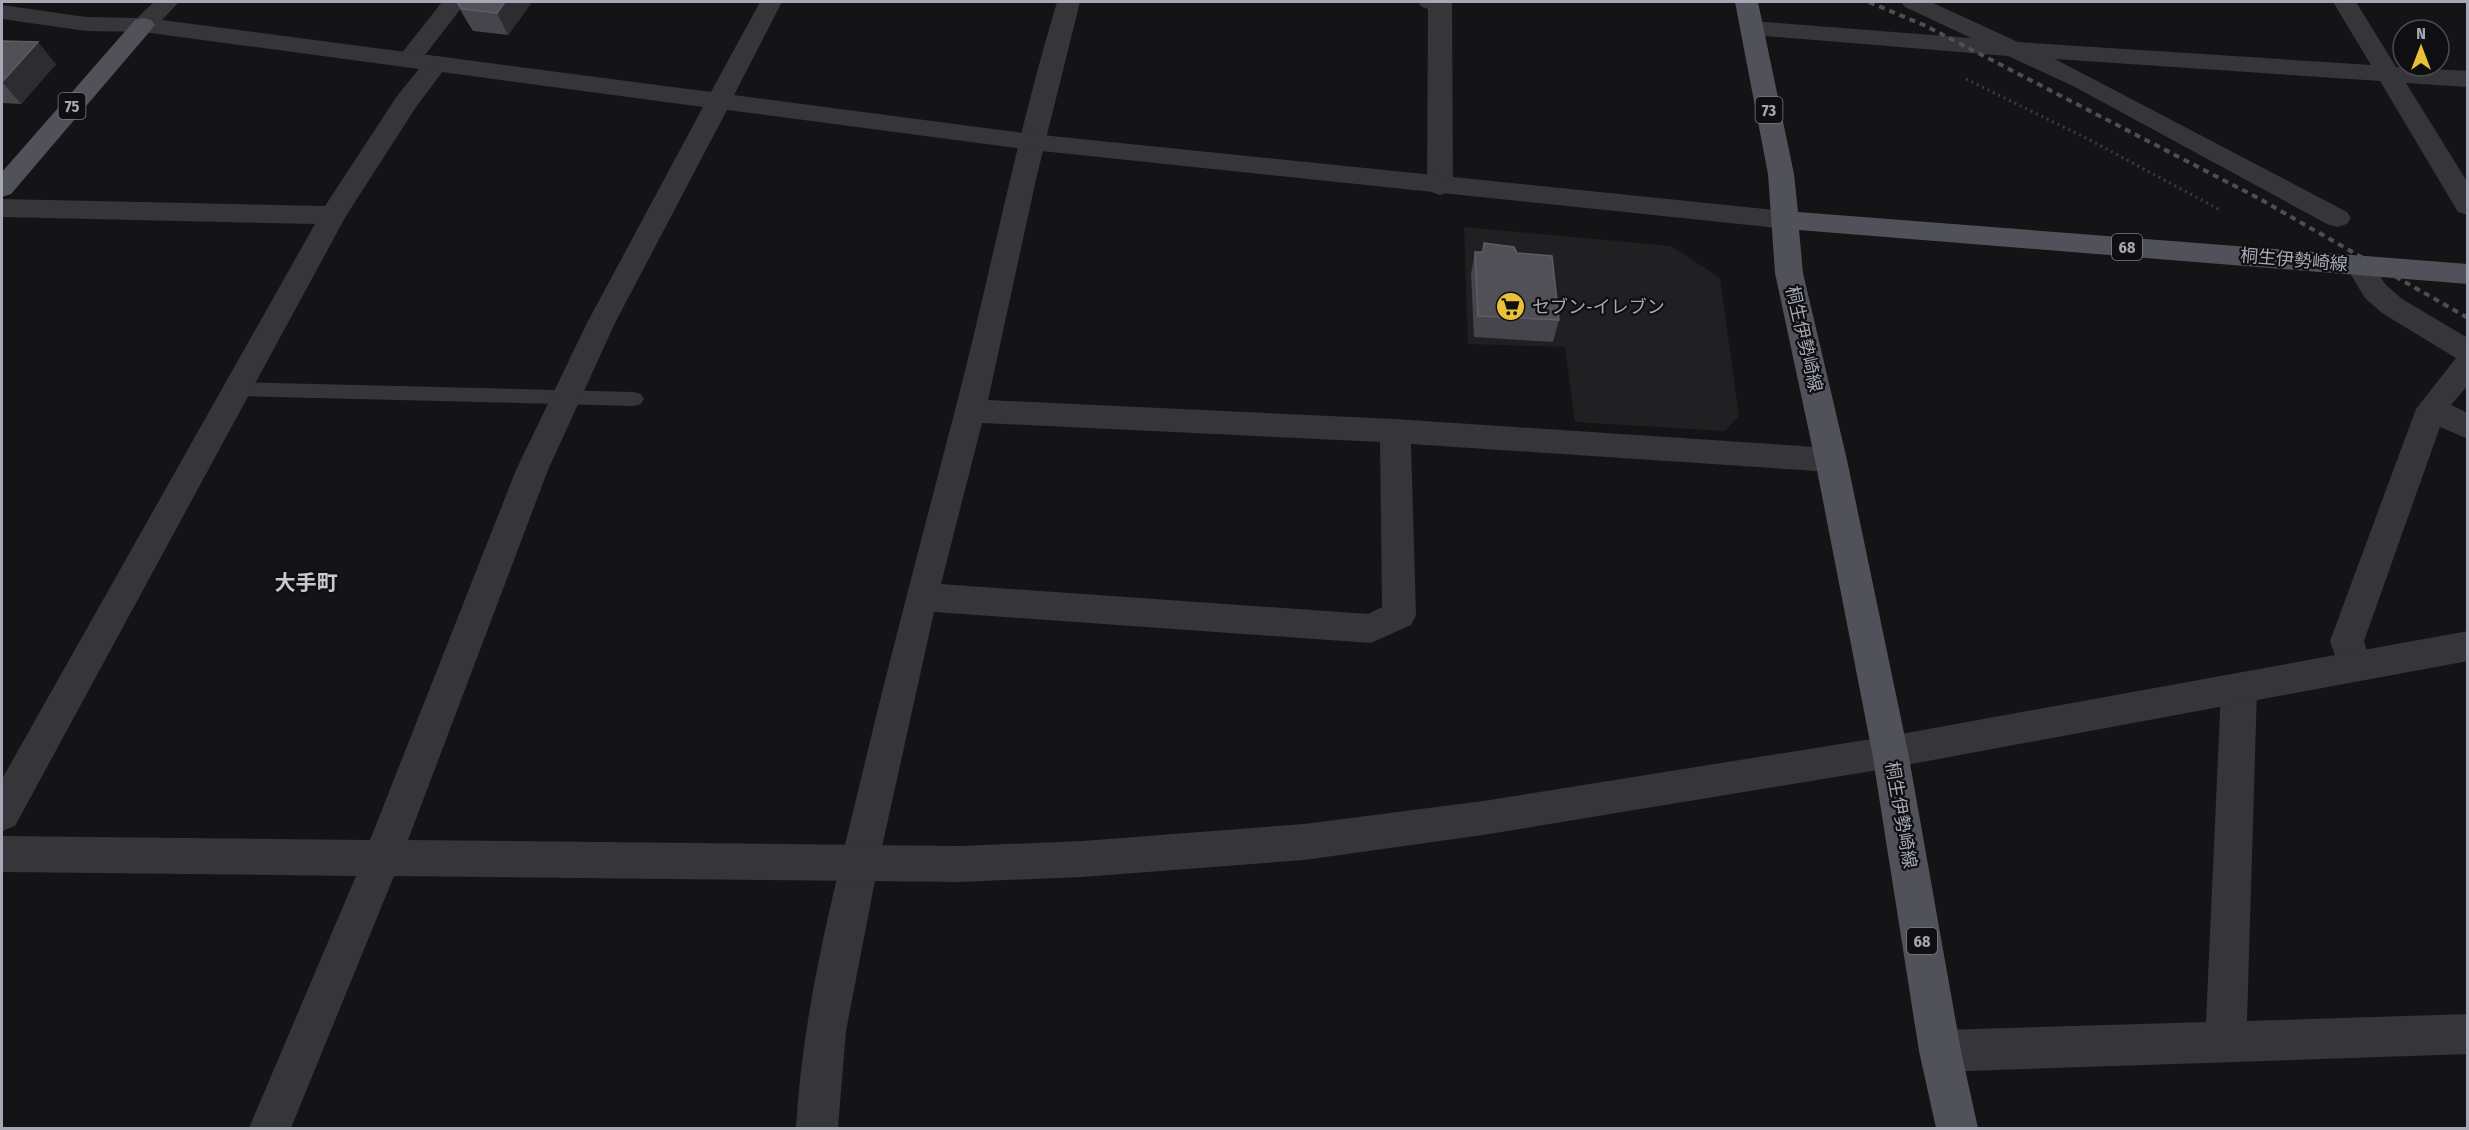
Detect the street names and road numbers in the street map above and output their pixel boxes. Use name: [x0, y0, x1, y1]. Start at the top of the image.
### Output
road number: 75: [58, 93, 86, 119]
road number: 73: [1756, 97, 1782, 123]
road number: 68: [2112, 234, 2142, 260]
street label: 桐生伊勢崎線: [2239, 244, 2349, 276]
street label: 桐生伊勢崎線: [1781, 284, 1827, 394]
street label: 桐生伊勢崎線: [1881, 760, 1921, 870]
road number: 68: [1907, 928, 1937, 954]

